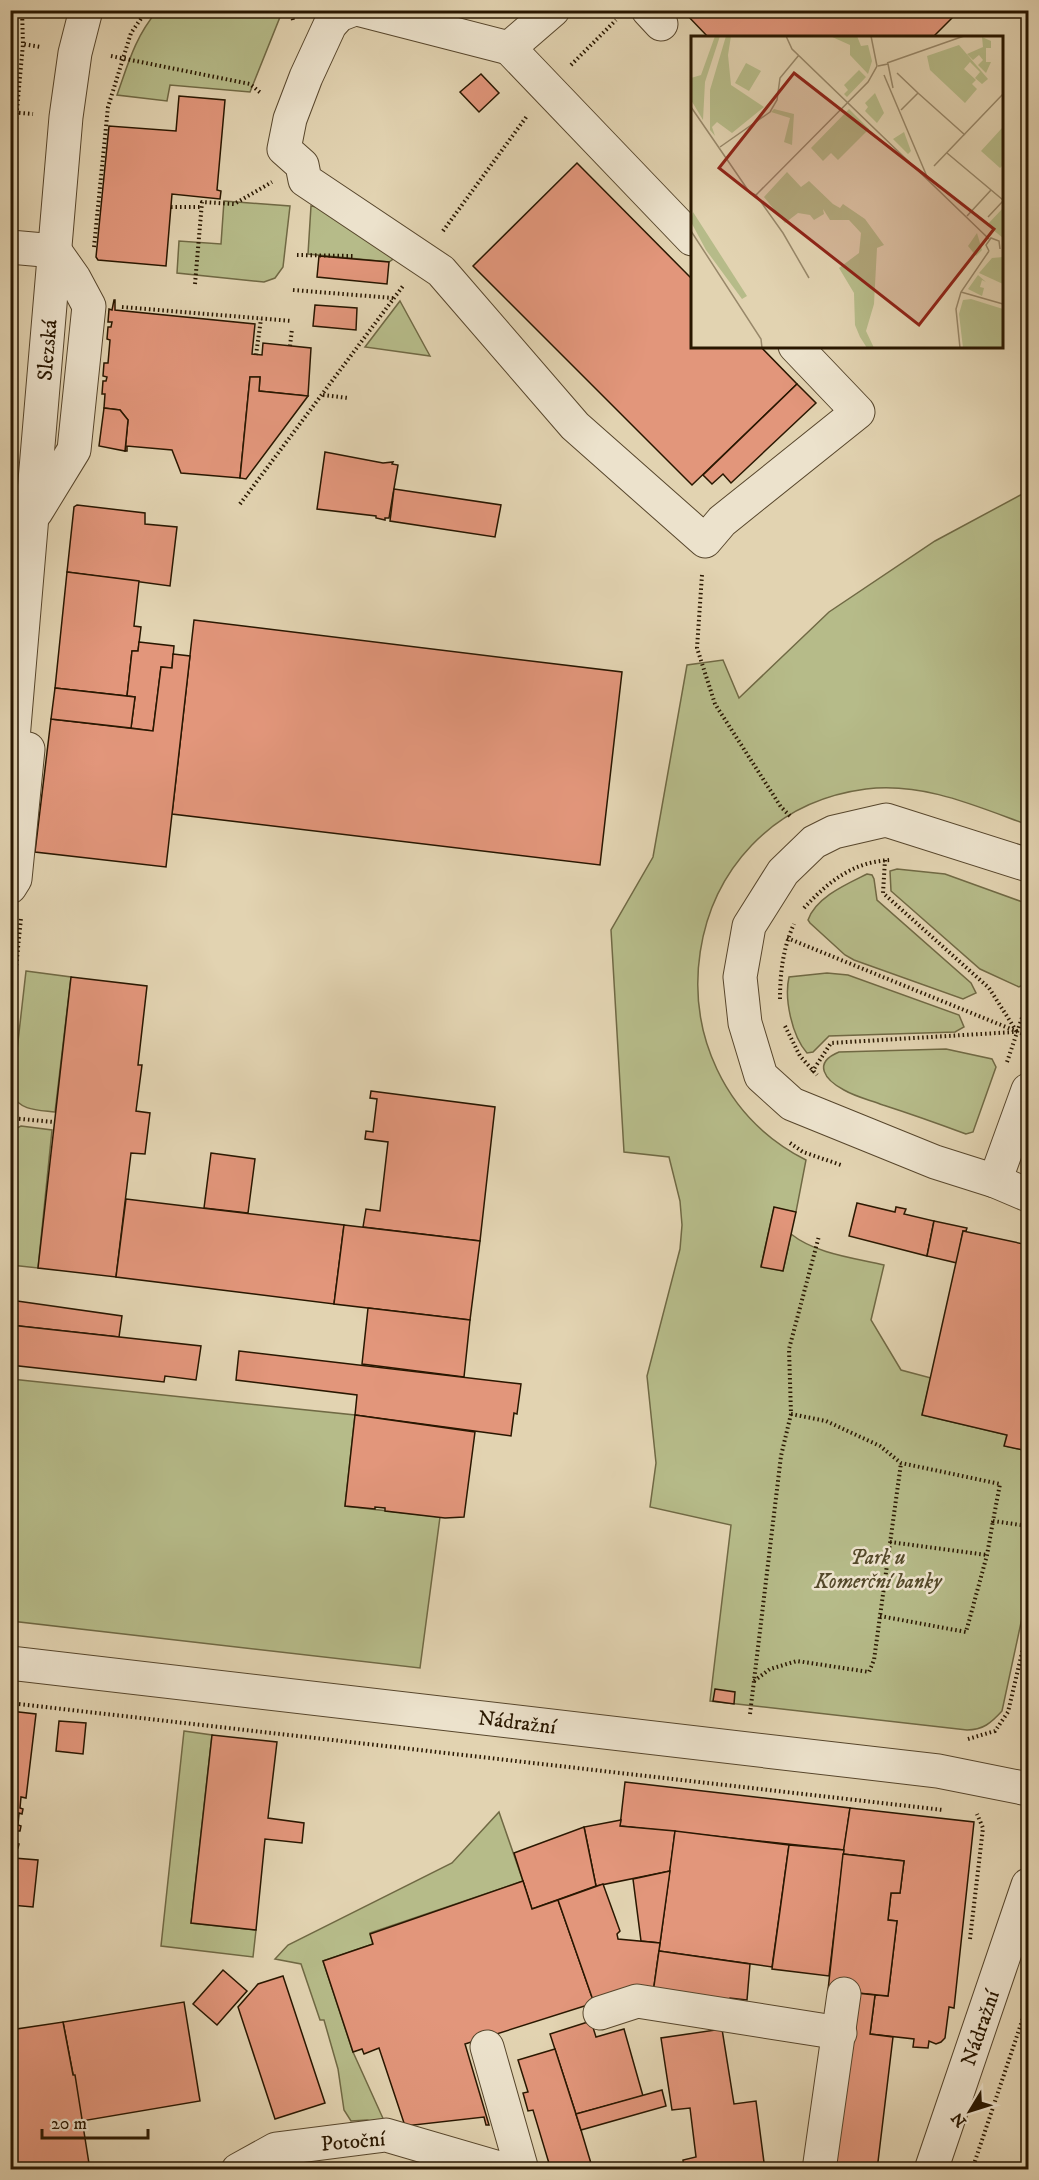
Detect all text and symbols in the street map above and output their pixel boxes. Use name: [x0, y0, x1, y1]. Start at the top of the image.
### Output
inset map: [691, 36, 1003, 348]
street label: Slezská: [32, 318, 64, 382]
park label: Park u Komerční banky: [813, 1545, 943, 1595]
street label: Nádražní: [476, 1705, 559, 1741]
street label: Nádražní: [956, 1986, 1007, 2070]
north arrow: [940, 2081, 1000, 2141]
scale bar: [42, 2102, 148, 2140]
text: N: [947, 2108, 971, 2131]
text: 20 m: [51, 2113, 87, 2135]
street label: Potoční: [320, 2126, 388, 2158]

